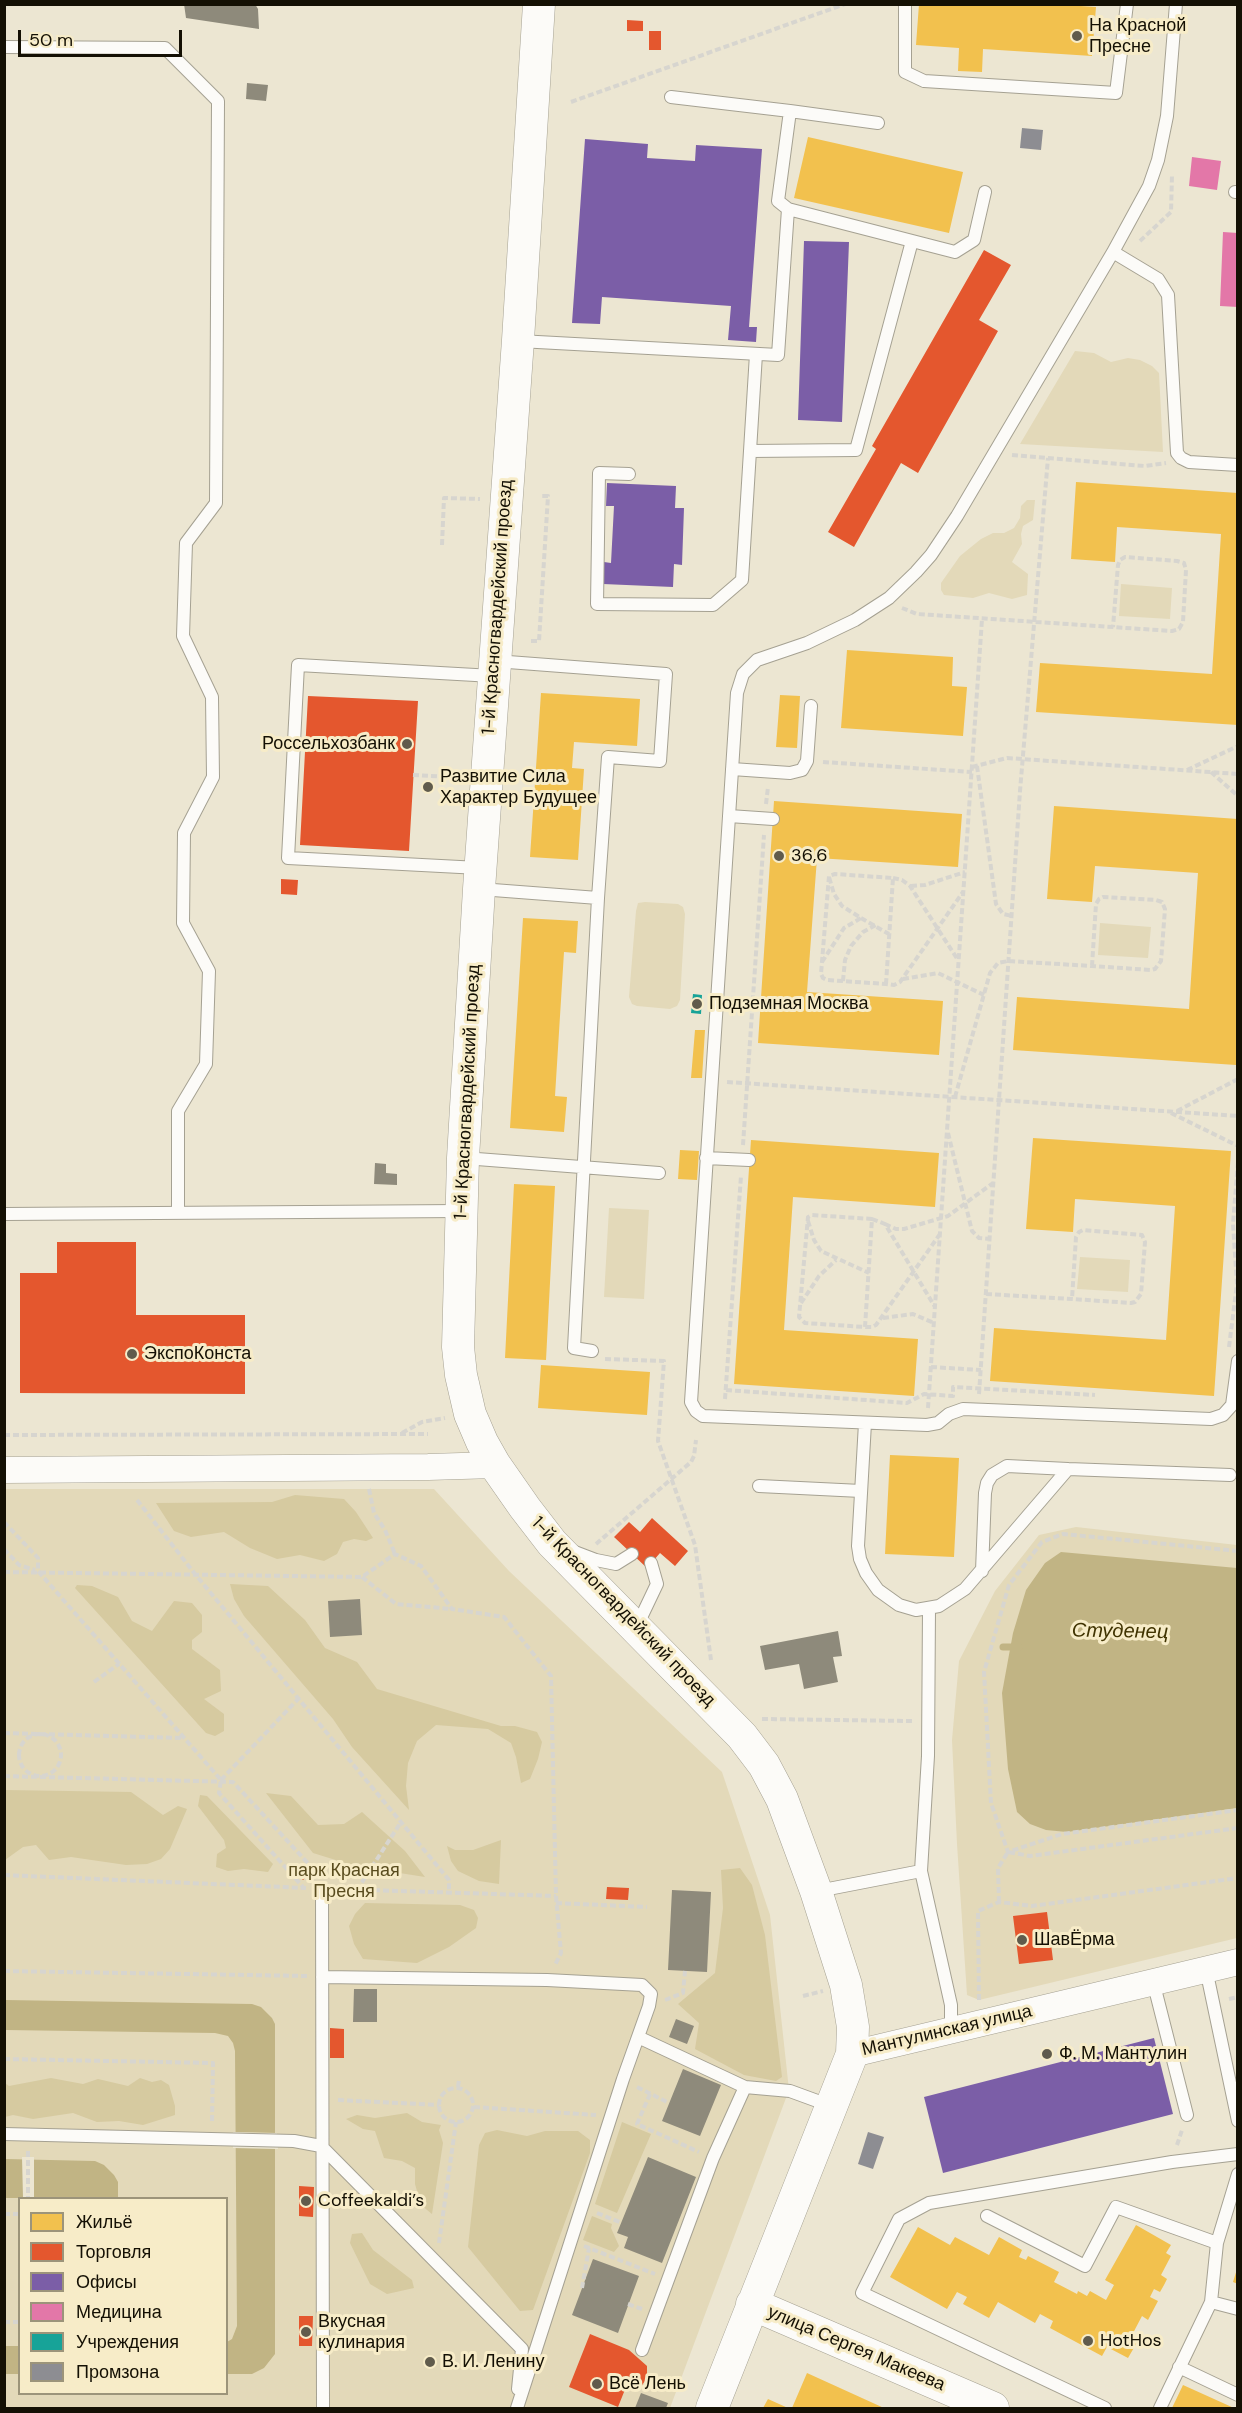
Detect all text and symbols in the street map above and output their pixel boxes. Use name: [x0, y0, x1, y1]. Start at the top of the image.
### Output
place label: На Красной Пресне: [1089, 15, 1186, 57]
scale bar: [21, 18, 184, 56]
text: 50 m: [29, 28, 73, 52]
marker: На Красной Пресне: [1070, 29, 1084, 43]
street label: 1-й Красногвардейский проезд: [478, 479, 518, 735]
place label: Россельхозбанк: [262, 733, 395, 755]
marker: Россельхозбанк: [400, 737, 414, 751]
place label: Развитие Сила Характер Будущее: [440, 766, 597, 808]
marker: Развитие Сила Характер Будущее: [421, 780, 435, 794]
place label: 36,6: [791, 845, 828, 867]
marker: 36,6: [772, 849, 786, 863]
street label: 1-й Красногвардейский проезд: [451, 964, 485, 1220]
place label: Подземная Москва: [709, 993, 868, 1015]
marker: Подземная Москва: [690, 997, 704, 1011]
place label: ЭкспоКонста: [144, 1343, 251, 1365]
marker: ЭкспоКонста: [125, 1347, 139, 1361]
street label: 1-й Красногвардейский проезд: [527, 1513, 719, 1711]
water label: Студенец: [1072, 1619, 1168, 1645]
park label: парк Красная Пресня: [288, 1860, 400, 1902]
place label: ШавЁрма: [1034, 1929, 1114, 1951]
marker: ШавЁрма: [1015, 1933, 1029, 1947]
street label: Мантулинская улица: [860, 2001, 1034, 2061]
place label: Ф. М. Мантулин: [1059, 2043, 1187, 2065]
marker: Ф. М. Мантулин: [1040, 2047, 1054, 2061]
place label: Coffeekaldi’s: [318, 2190, 424, 2212]
marker: Coffeekaldi’s: [299, 2194, 313, 2208]
legend: [18, 2197, 228, 2395]
text: Жильё: [76, 2210, 133, 2234]
text: Торговля: [76, 2240, 151, 2264]
text: Офисы: [76, 2270, 137, 2294]
text: Медицина: [76, 2300, 162, 2324]
street label: улица Сергея Макеева: [764, 2302, 948, 2396]
place label: Вкусная кулинария: [318, 2311, 405, 2354]
marker: Вкусная кулинария: [299, 2325, 313, 2339]
text: Учреждения: [76, 2330, 179, 2354]
place label: HotHos: [1100, 2330, 1162, 2352]
marker: HotHos: [1081, 2334, 1095, 2348]
place label: В. И. Ленину: [442, 2351, 544, 2373]
marker: В. И. Ленину: [423, 2355, 437, 2369]
text: Промзона: [76, 2360, 159, 2384]
place label: Всё Лень: [609, 2373, 686, 2395]
marker: Всё Лень: [590, 2377, 604, 2391]

